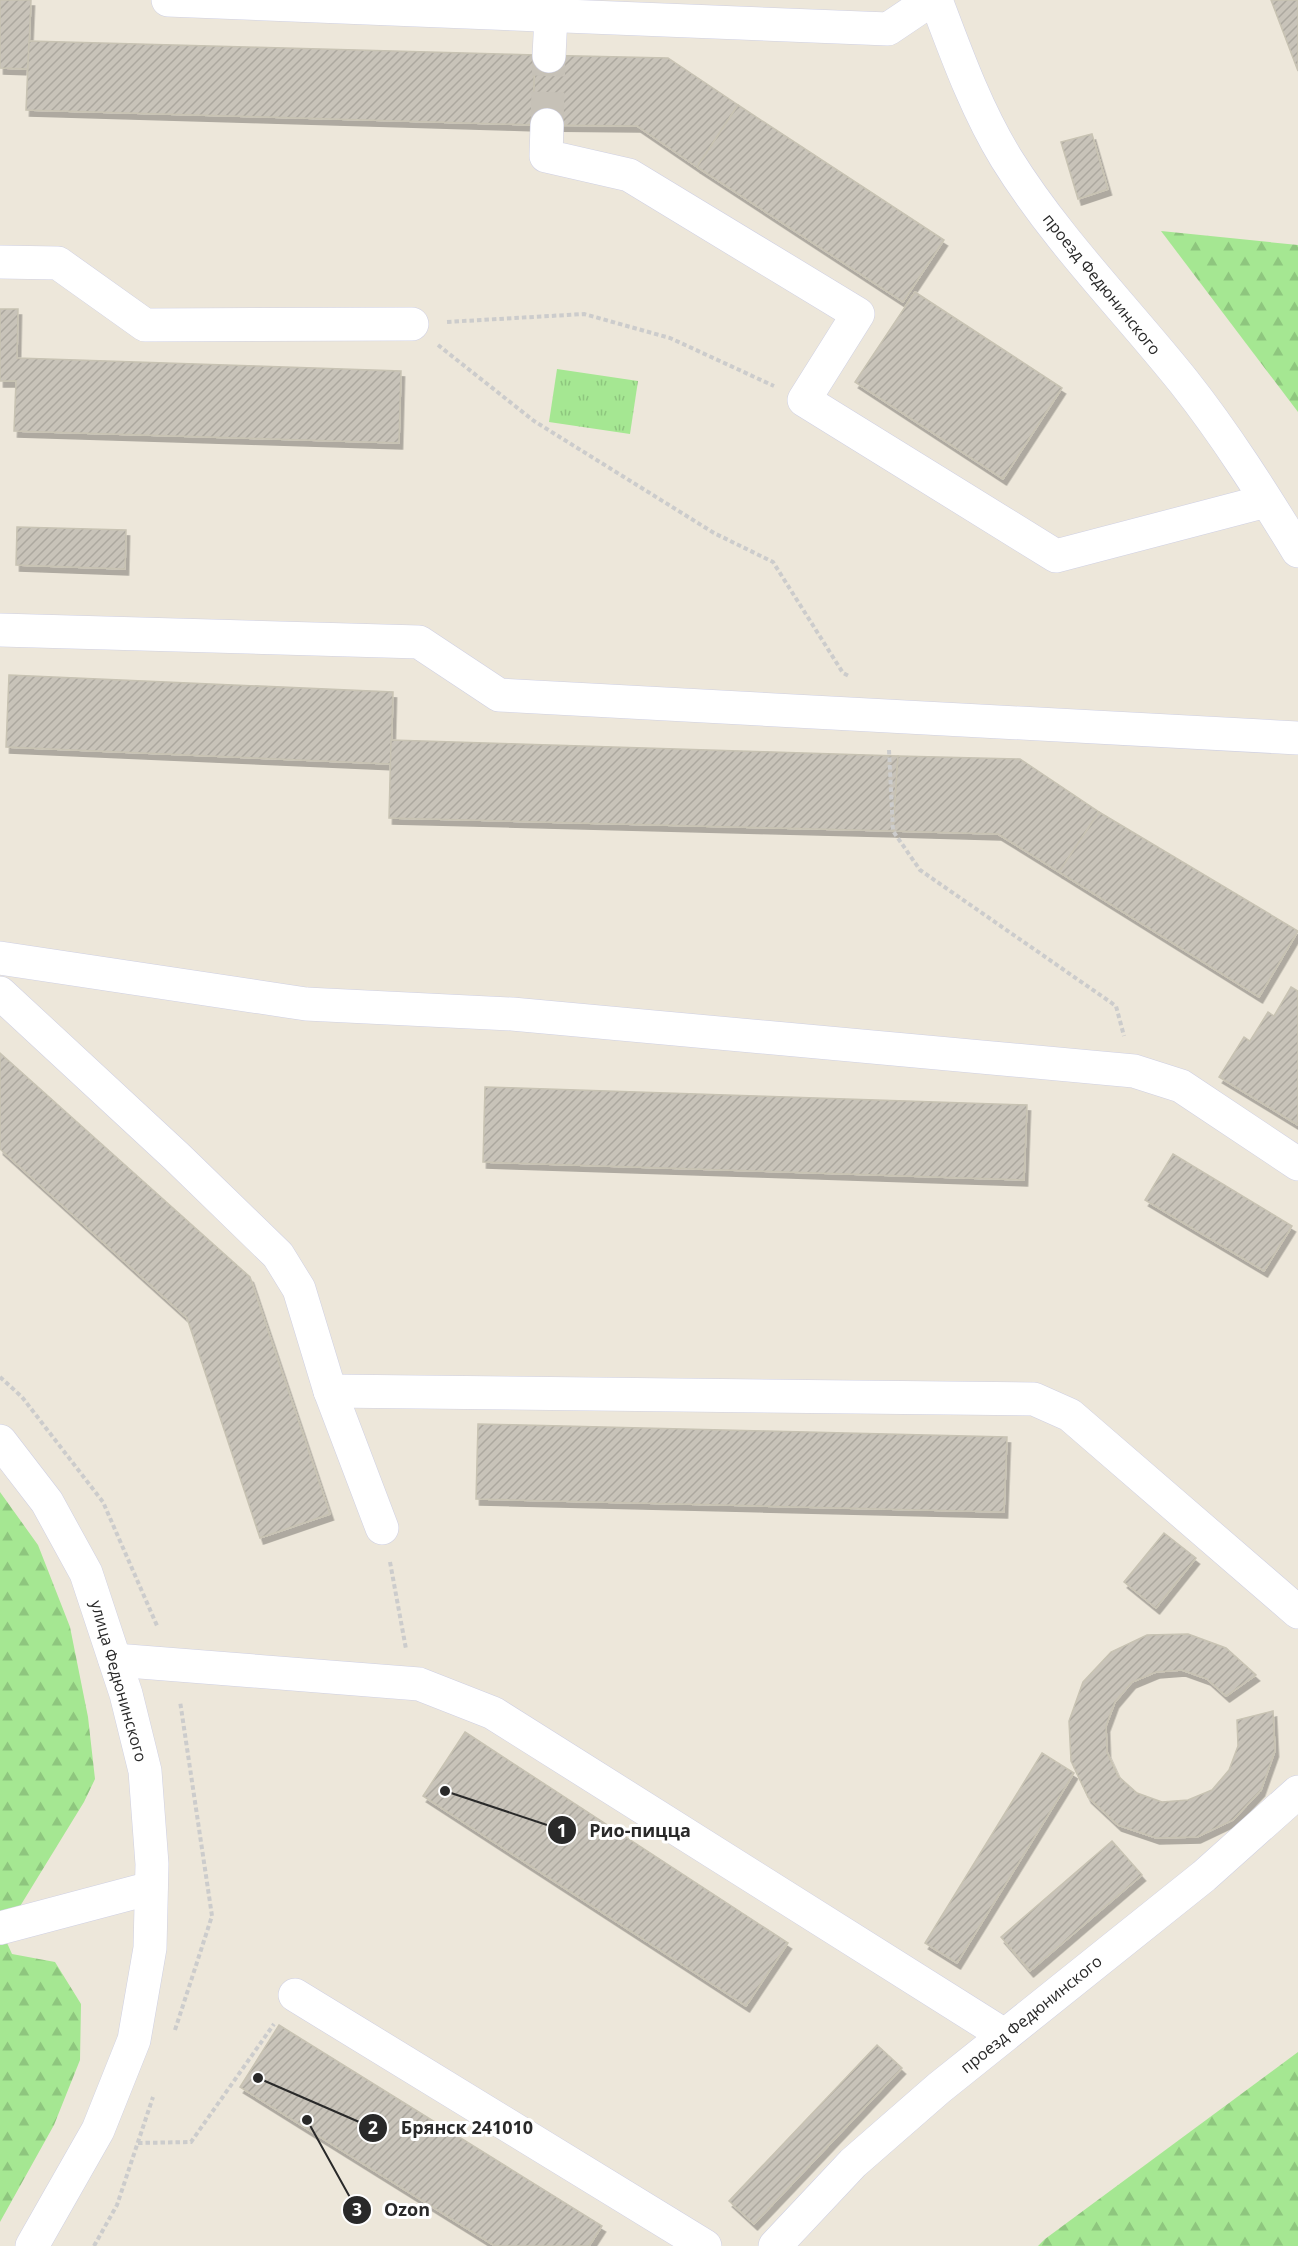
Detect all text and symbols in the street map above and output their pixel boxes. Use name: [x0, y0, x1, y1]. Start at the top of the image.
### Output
street label: проезд Федюнинского: [1038, 209, 1166, 359]
street label: улица Федюнинского: [85, 1598, 153, 1764]
callout: Рио-пицца: [547, 1812, 703, 1848]
text: 1: [557, 1818, 567, 1842]
text: Рио-пицца: [589, 1818, 691, 1842]
street label: проезд Федюнинского: [956, 1950, 1106, 2078]
callout: Брянск 241010: [358, 2110, 545, 2146]
text: 2: [368, 2115, 378, 2139]
text: Брянск 241010: [401, 2115, 533, 2139]
callout: Ozon: [342, 2192, 442, 2228]
text: 3: [352, 2197, 362, 2221]
text: Ozon: [384, 2197, 430, 2221]

